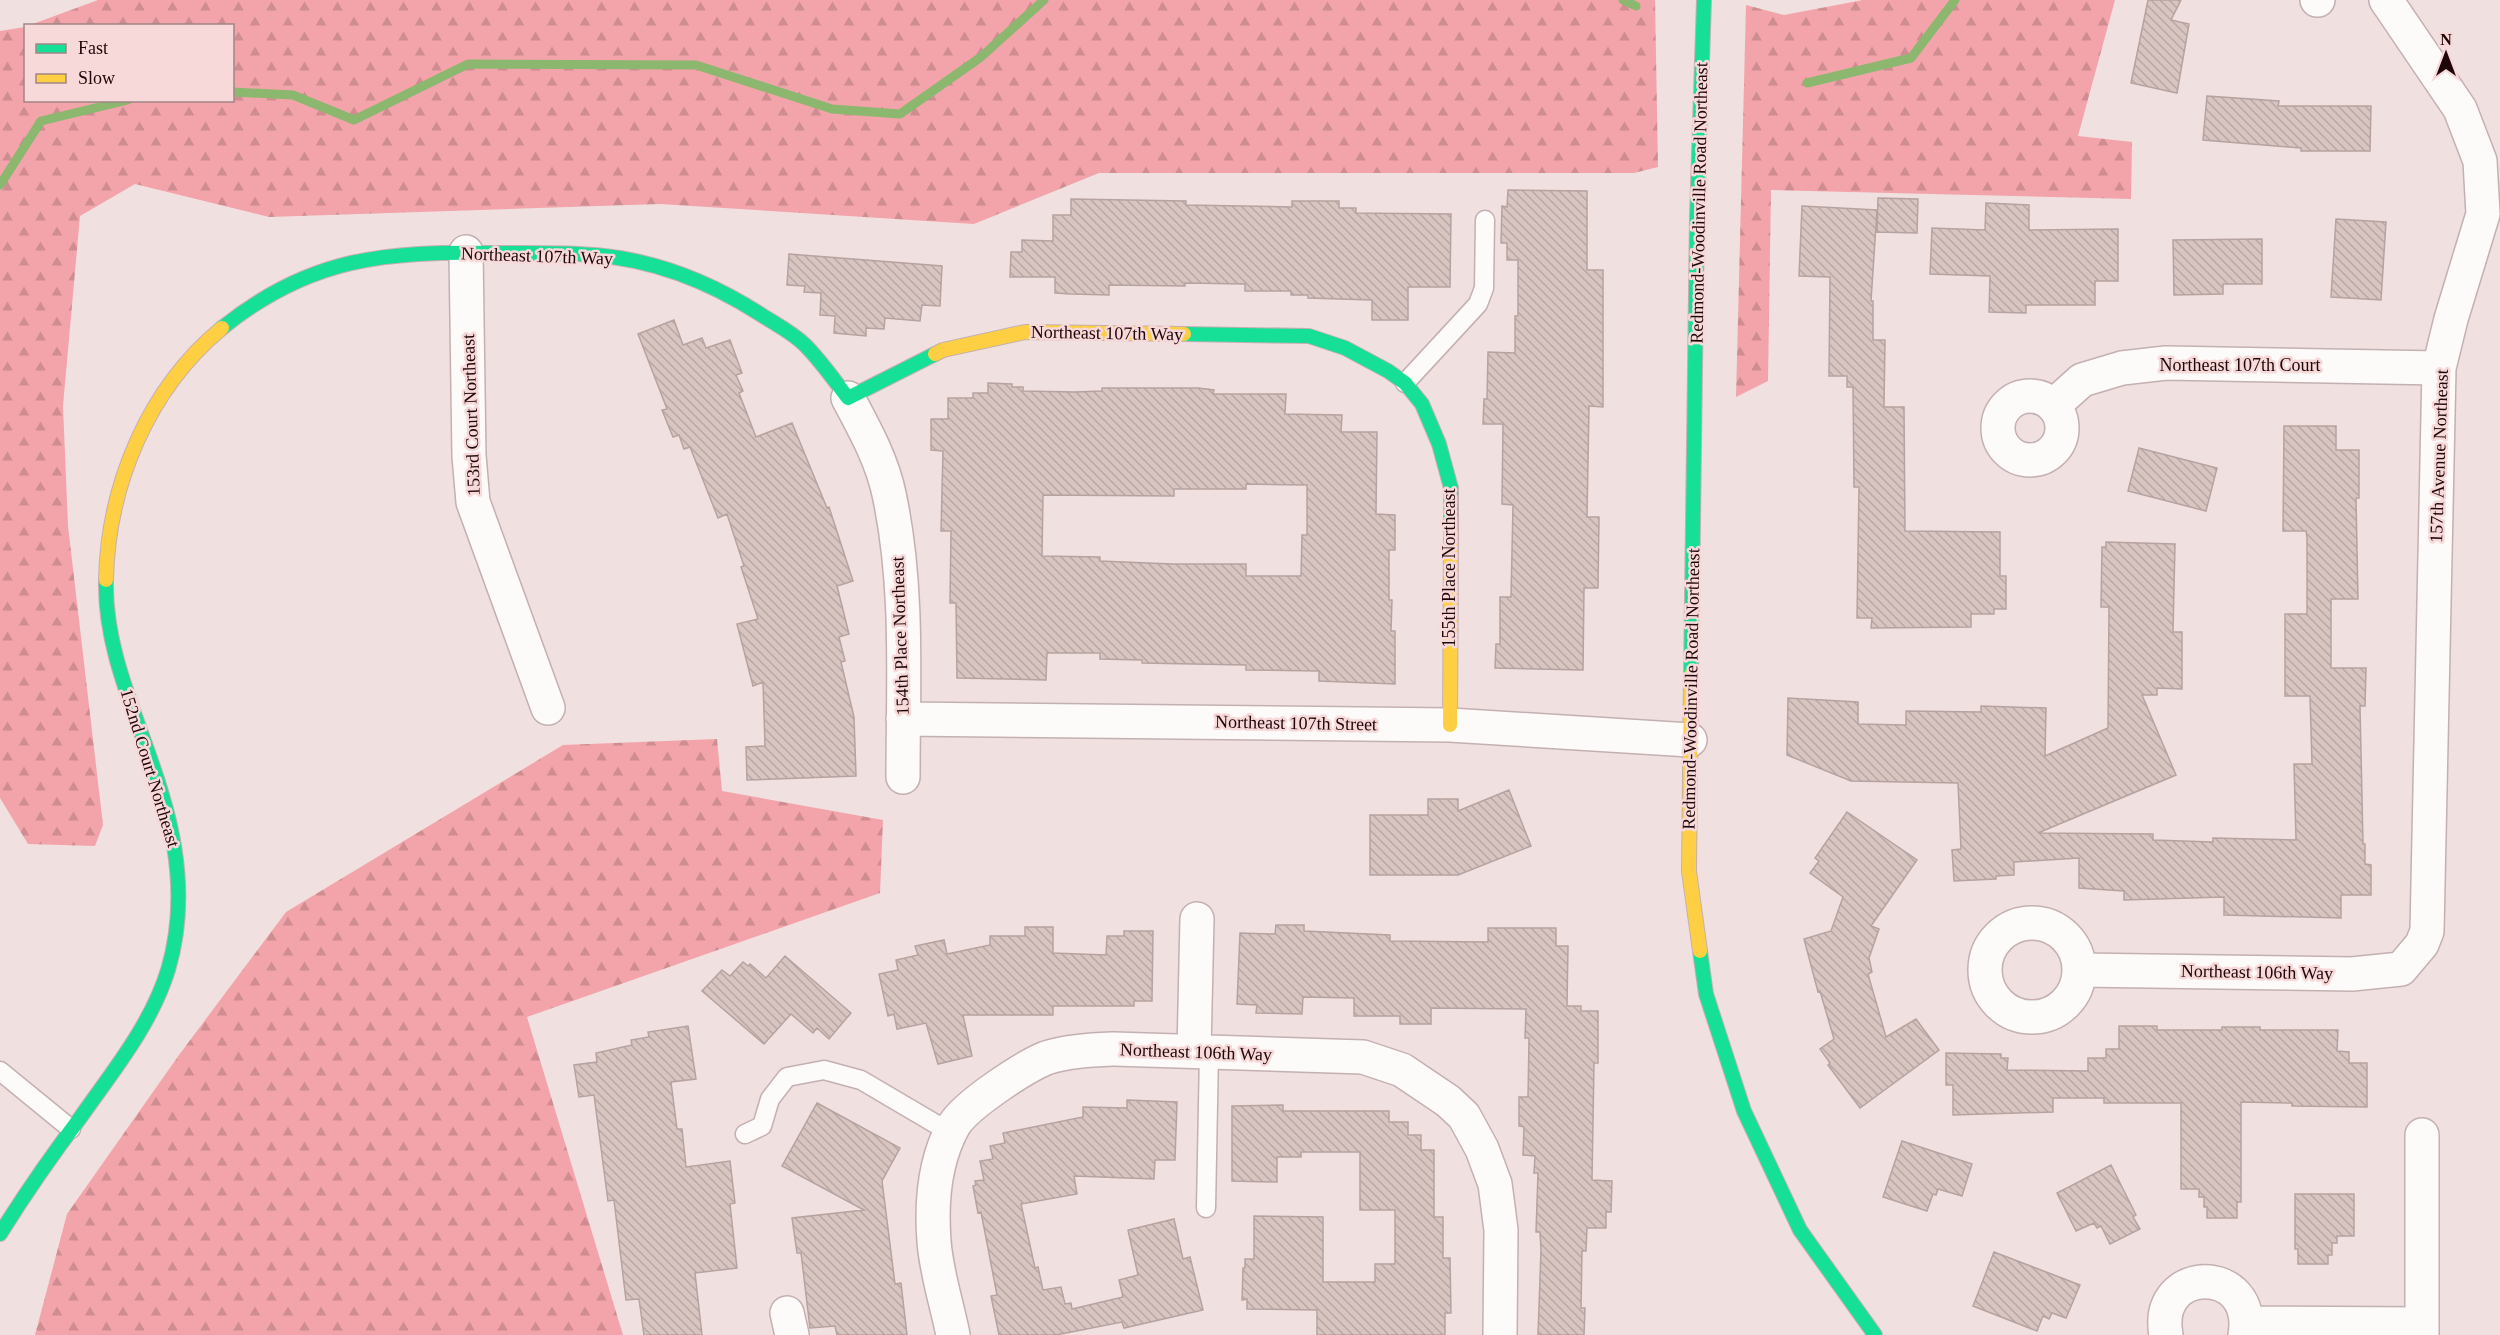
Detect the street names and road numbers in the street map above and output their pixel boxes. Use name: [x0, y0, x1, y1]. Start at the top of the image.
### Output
street label: Redmond-Woodinville Road Northeast: [1687, 62, 1711, 344]
street label: Northeast 107th Way: [461, 243, 613, 269]
street label: Northeast 107th Way: [1031, 322, 1183, 344]
street label: 153rd Court Northeast: [458, 334, 484, 496]
street label: Northeast 107th Court: [2160, 355, 2320, 375]
street label: 157th Avenue Northeast: [2426, 369, 2452, 543]
street label: 155th Place Northeast: [1439, 489, 1459, 647]
street label: Redmond-Woodinville Road Northeast: [1679, 548, 1703, 830]
street label: 154th Place Northeast: [887, 556, 913, 716]
street label: 152nd Court Northeast: [116, 686, 184, 850]
street label: Northeast 107th Street: [1215, 712, 1377, 734]
street label: Northeast 106th Way: [2181, 961, 2333, 983]
street label: Northeast 106th Way: [1120, 1039, 1272, 1065]

